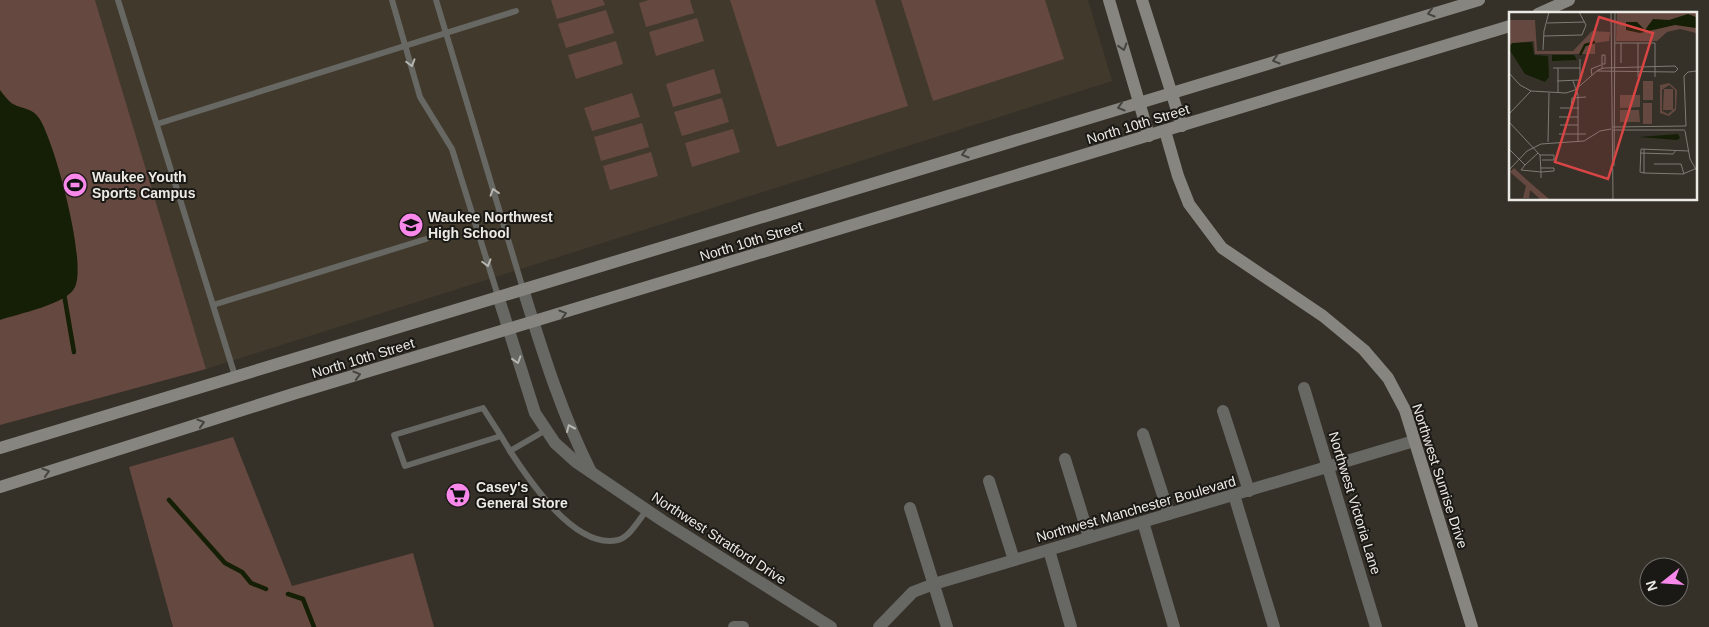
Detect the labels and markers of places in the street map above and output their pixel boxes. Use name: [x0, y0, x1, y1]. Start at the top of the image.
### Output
place label: Waukee Youth Sports Campus: [92, 169, 196, 201]
sports icon: Waukee Youth Sports Campus: [62, 172, 88, 198]
place label: Waukee Northwest High School: [428, 209, 553, 241]
school or university icon: Waukee Northwest High School: [398, 212, 424, 238]
place label: Casey's General Store: [476, 479, 568, 511]
supermarket icon: Casey's General Store: [445, 482, 471, 508]

